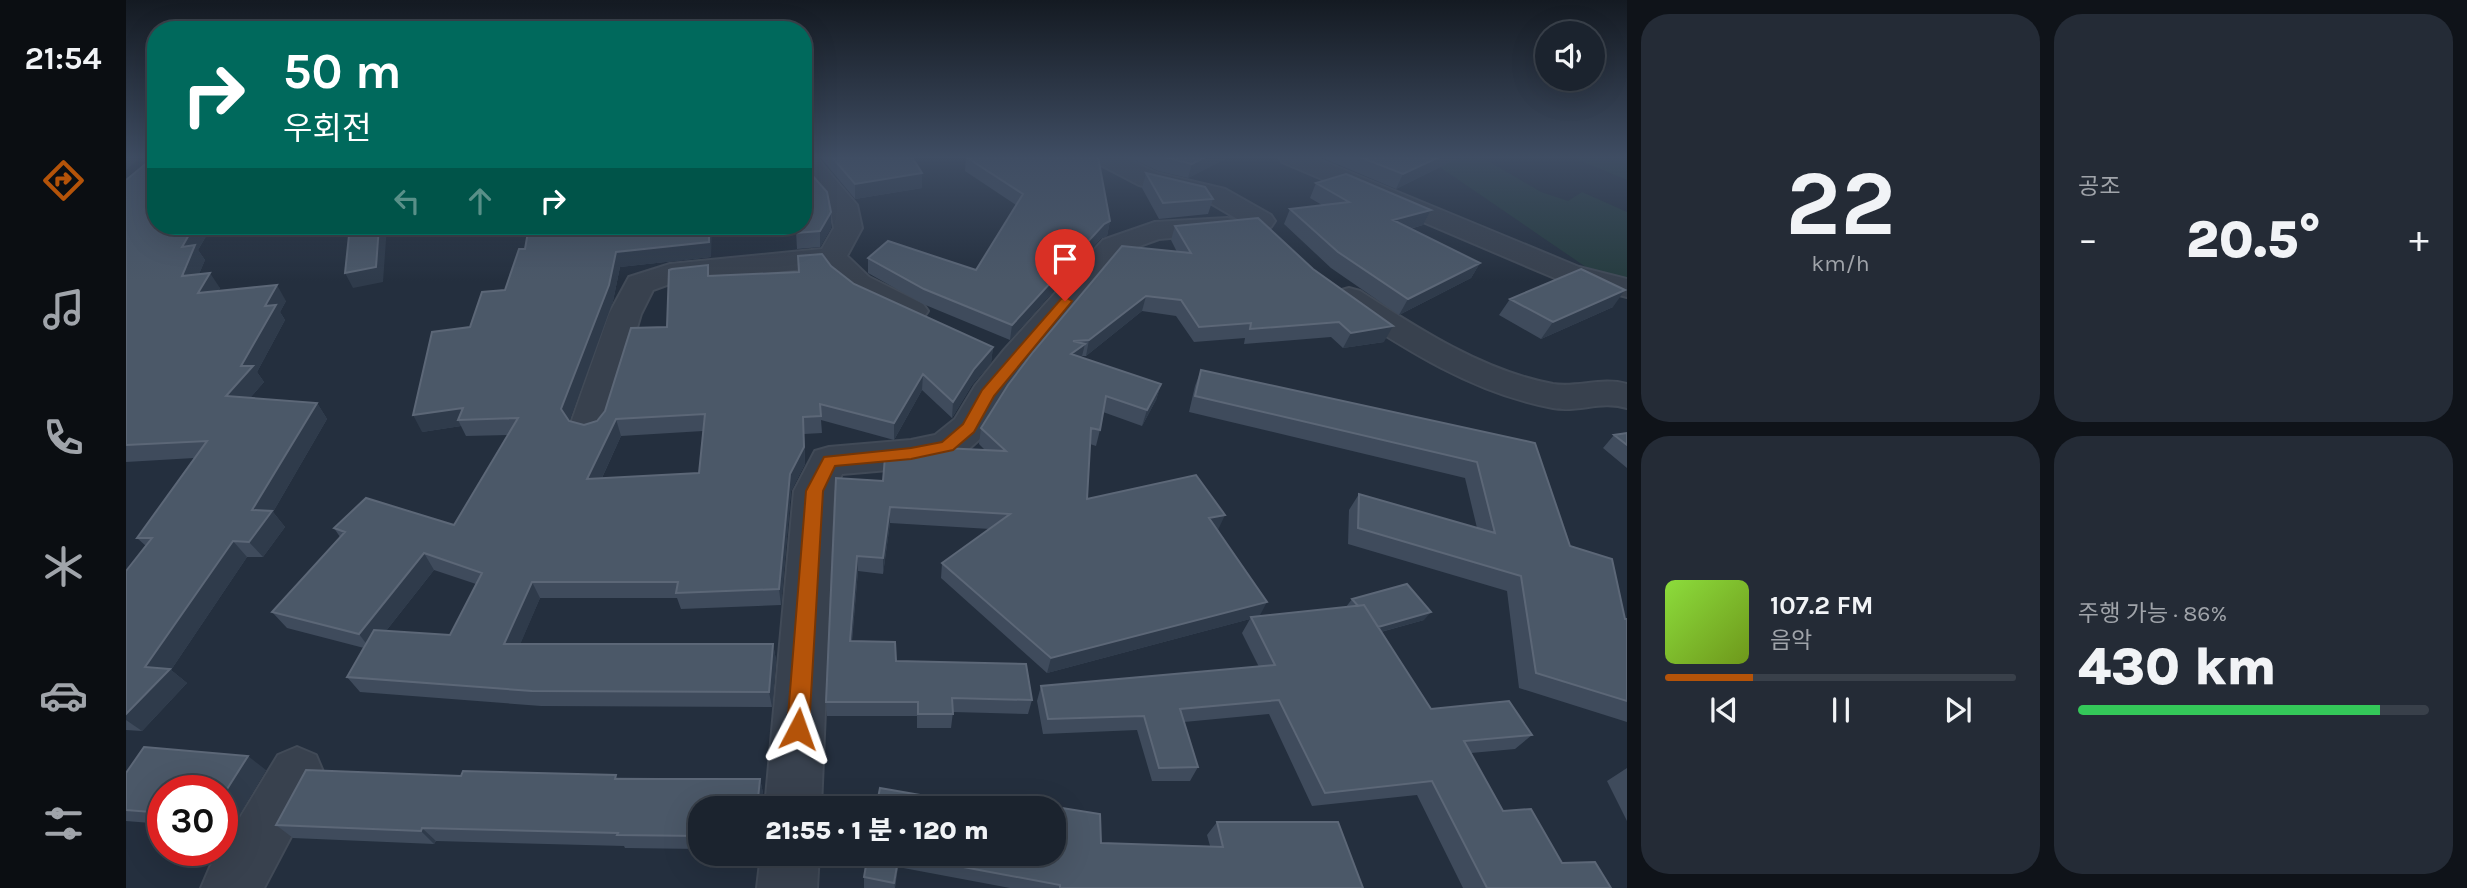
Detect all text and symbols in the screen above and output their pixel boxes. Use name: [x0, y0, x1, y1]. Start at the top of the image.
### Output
map controls: [1535, 21, 1605, 91]
button: sound: [1535, 21, 1605, 91]
text: 21:54: [24, 40, 102, 77]
text: 50 m: [283, 43, 401, 100]
icon: right: [168, 49, 259, 140]
text: 우회전: [283, 110, 371, 147]
text: 22: [1785, 151, 1896, 257]
icon: directions: [39, 156, 88, 205]
text: 공조: [2078, 173, 2120, 200]
icon: left: [388, 182, 426, 220]
icon: ahead: [461, 182, 499, 220]
icon: right: [534, 182, 572, 220]
text: 20.5°: [2186, 209, 2321, 270]
text: −: [2078, 217, 2098, 262]
text: +: [2409, 217, 2429, 262]
pin: [1035, 229, 1095, 301]
icon: arrive: [1046, 240, 1084, 278]
text: km/h: [1811, 250, 1870, 277]
icon: music: [39, 285, 88, 334]
icon: phone: [39, 413, 88, 462]
icon: climate: [39, 542, 88, 591]
text: 107.2 FM: [1770, 590, 1874, 621]
text: 주행 가능 · 86%: [2078, 600, 2227, 627]
text: 음악: [1770, 627, 1812, 654]
text: 430 km: [2078, 636, 2276, 697]
icon: car: [39, 671, 88, 720]
icon: previous: [1705, 691, 1743, 729]
icon: pause: [1822, 691, 1860, 729]
icon: next: [1939, 691, 1977, 729]
position arrow: [761, 692, 835, 766]
speed limit sign: 30: [147, 775, 238, 866]
icon: filters: [39, 799, 88, 848]
text: 21:55 · 1 분 · 120 m: [765, 815, 989, 846]

